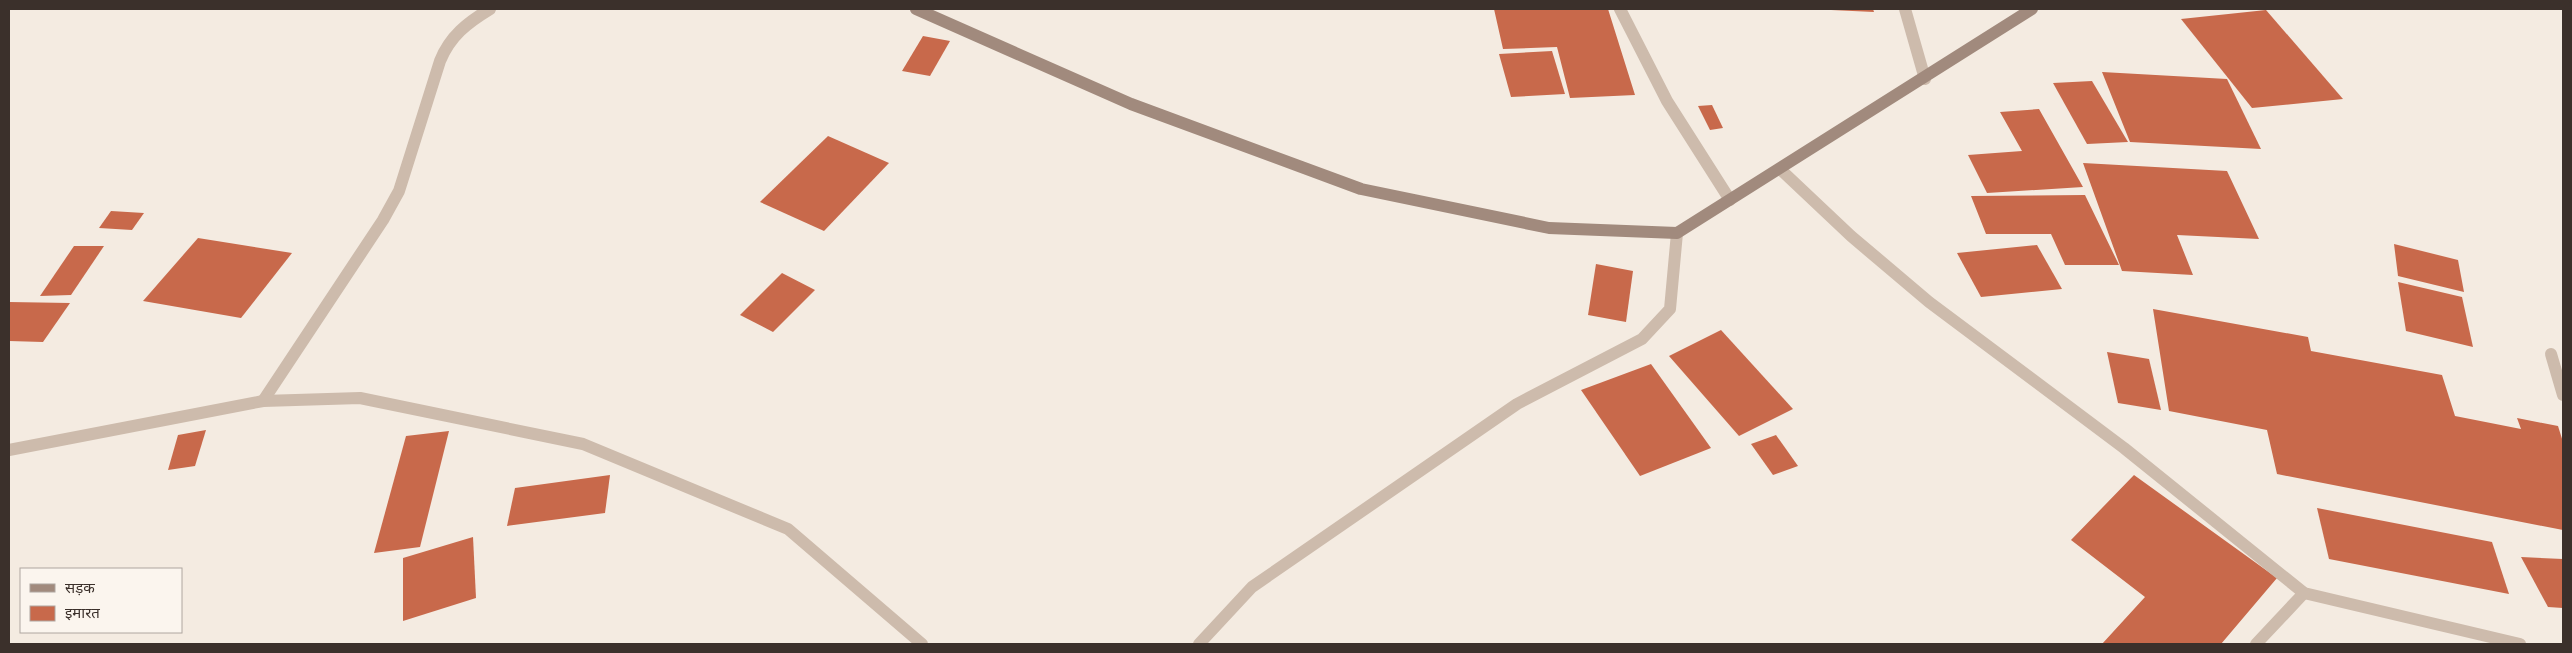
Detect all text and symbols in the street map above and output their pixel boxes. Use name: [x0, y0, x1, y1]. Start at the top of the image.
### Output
legend: [20, 568, 182, 633]
text: सड़क: [65, 578, 95, 599]
text: इमारत: [65, 603, 100, 624]

